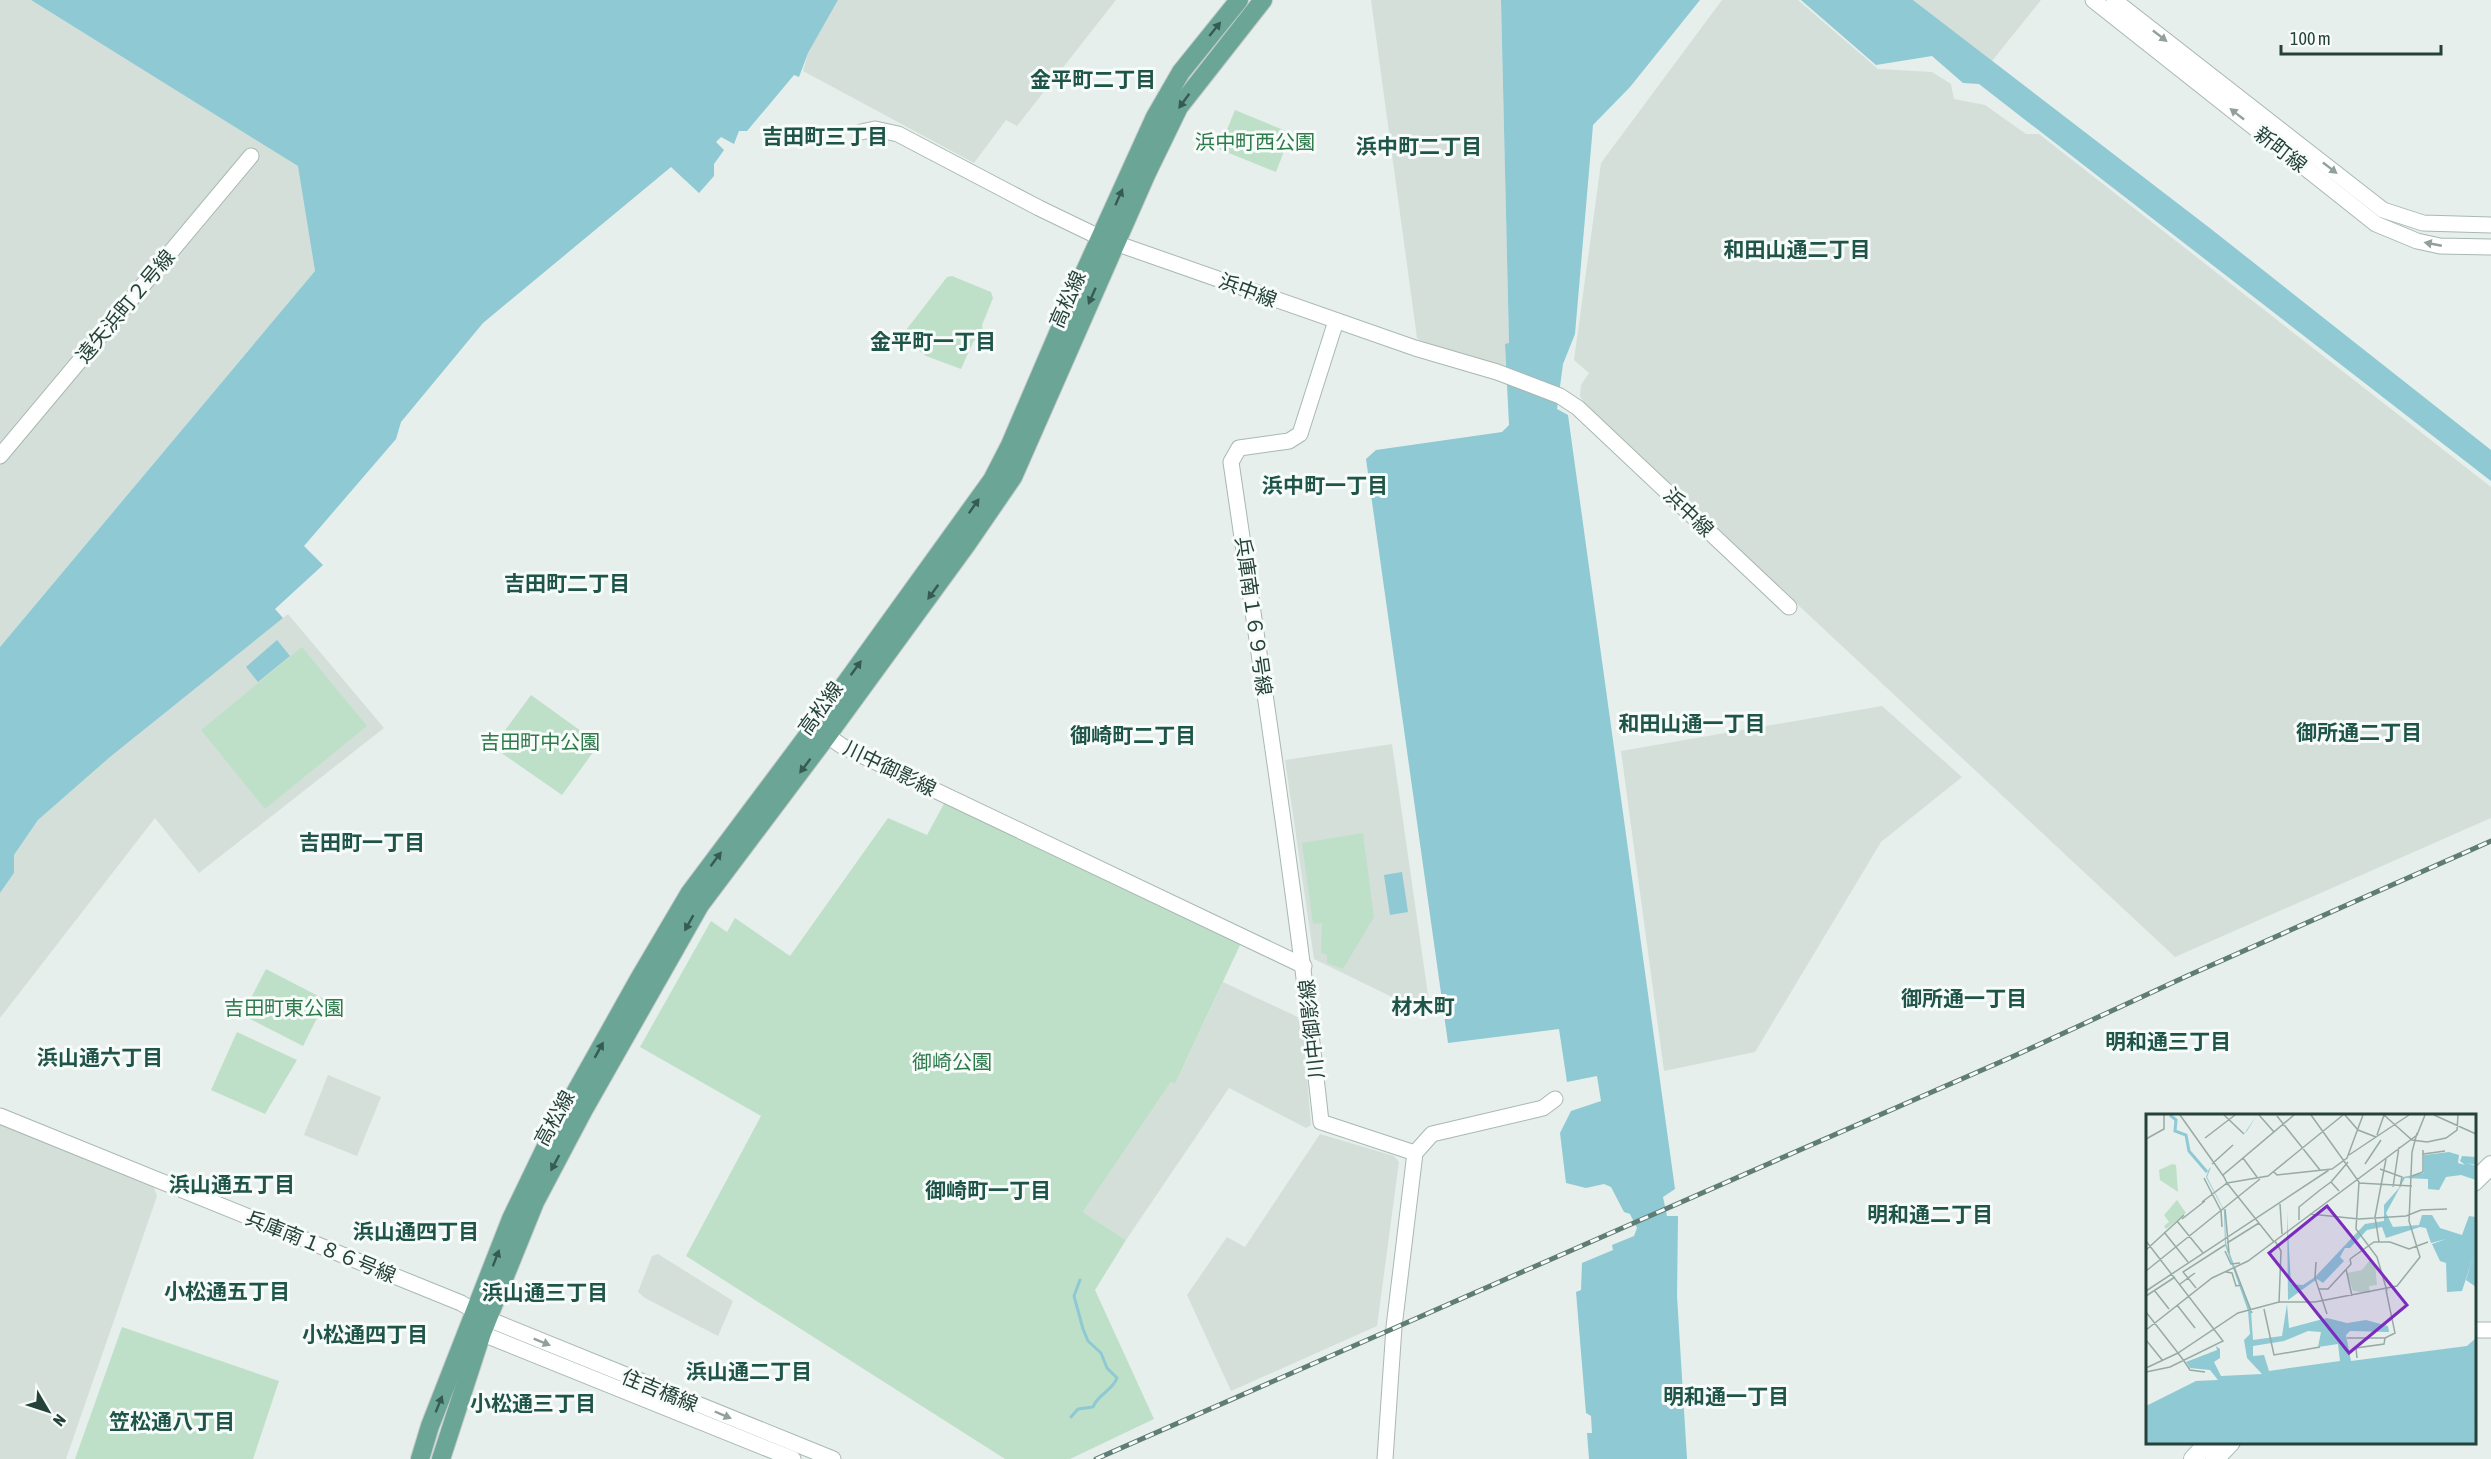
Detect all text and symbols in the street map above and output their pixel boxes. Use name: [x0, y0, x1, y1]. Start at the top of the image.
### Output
scale bar: [2281, 18, 2442, 56]
one-way arrow: [1209, 21, 1221, 36]
text: 100 m: [2290, 28, 2331, 49]
one-way arrow: [2152, 29, 2168, 42]
district label: 金平町二丁目: [1030, 67, 1156, 91]
one-way arrow: [1178, 93, 1190, 108]
one-way arrow: [2230, 109, 2245, 121]
street label: 新町線: [2250, 121, 2312, 177]
district label: 吉田町三丁目: [762, 124, 888, 148]
park label: 浜中町西公園: [1195, 130, 1315, 153]
district label: 浜中町二丁目: [1356, 134, 1482, 158]
one-way arrow: [2323, 162, 2338, 174]
one-way arrow: [1115, 188, 1124, 206]
district label: 和田山通二丁目: [1724, 237, 1871, 261]
one-way arrow: [2423, 239, 2442, 248]
street label: 遠矢浜町２号線: [71, 245, 179, 367]
street label: 高松線: [1044, 267, 1090, 331]
street label: 浜中線: [1216, 269, 1280, 311]
one-way arrow: [1087, 287, 1097, 305]
district label: 金平町一丁目: [870, 329, 996, 353]
district label: 浜中町一丁目: [1262, 473, 1388, 497]
street label: 浜中線: [1659, 483, 1719, 541]
one-way arrow: [968, 498, 979, 514]
street label: 兵庫南１６９号線: [1231, 535, 1277, 697]
district label: 吉田町二丁目: [504, 571, 630, 595]
one-way arrow: [927, 584, 939, 599]
one-way arrow: [850, 661, 862, 677]
street label: 高松線: [793, 677, 847, 739]
district label: 和田山通一丁目: [1619, 711, 1766, 735]
district label: 御所通二丁目: [2296, 720, 2422, 744]
district label: 御崎町二丁目: [1070, 723, 1196, 747]
park label: 吉田町中公園: [480, 730, 600, 753]
street label: 川中御影線: [840, 736, 940, 800]
one-way arrow: [799, 758, 811, 774]
district label: 吉田町一丁目: [299, 830, 425, 854]
one-way arrow: [709, 851, 721, 866]
one-way arrow: [684, 915, 695, 931]
street label: 川中御影線: [1294, 978, 1328, 1080]
district label: 御所通一丁目: [1901, 986, 2027, 1010]
district label: 材木町: [1392, 994, 1455, 1018]
park label: 吉田町東公園: [224, 996, 344, 1019]
district label: 明和通三丁目: [2105, 1029, 2231, 1053]
one-way arrow: [593, 1042, 604, 1058]
district label: 浜山通六丁目: [37, 1045, 163, 1069]
park label: 御崎公園: [912, 1050, 992, 1073]
street label: 高松線: [529, 1086, 579, 1150]
inset map: [2146, 1114, 2476, 1444]
one-way arrow: [550, 1154, 560, 1171]
district label: 浜山通五丁目: [169, 1172, 295, 1196]
district label: 御崎町一丁目: [925, 1178, 1051, 1202]
district label: 明和通二丁目: [1867, 1202, 1993, 1226]
street label: 兵庫南１８６号線: [243, 1205, 399, 1287]
district label: 浜山通四丁目: [353, 1219, 479, 1243]
one-way arrow: [492, 1249, 501, 1267]
district label: 小松通五丁目: [164, 1279, 290, 1303]
district label: 浜山通三丁目: [482, 1280, 608, 1304]
district label: 小松通四丁目: [302, 1322, 428, 1346]
one-way arrow: [533, 1338, 551, 1347]
district label: 浜山通二丁目: [686, 1359, 812, 1383]
street label: 住吉橋線: [619, 1364, 701, 1416]
north arrow: [18, 1381, 78, 1441]
district label: 明和通一丁目: [1663, 1384, 1789, 1408]
district label: 小松通三丁目: [470, 1391, 596, 1415]
one-way arrow: [434, 1394, 444, 1412]
district label: 笠松通八丁目: [109, 1409, 235, 1433]
one-way arrow: [714, 1410, 732, 1420]
text: N: [50, 1411, 70, 1430]

